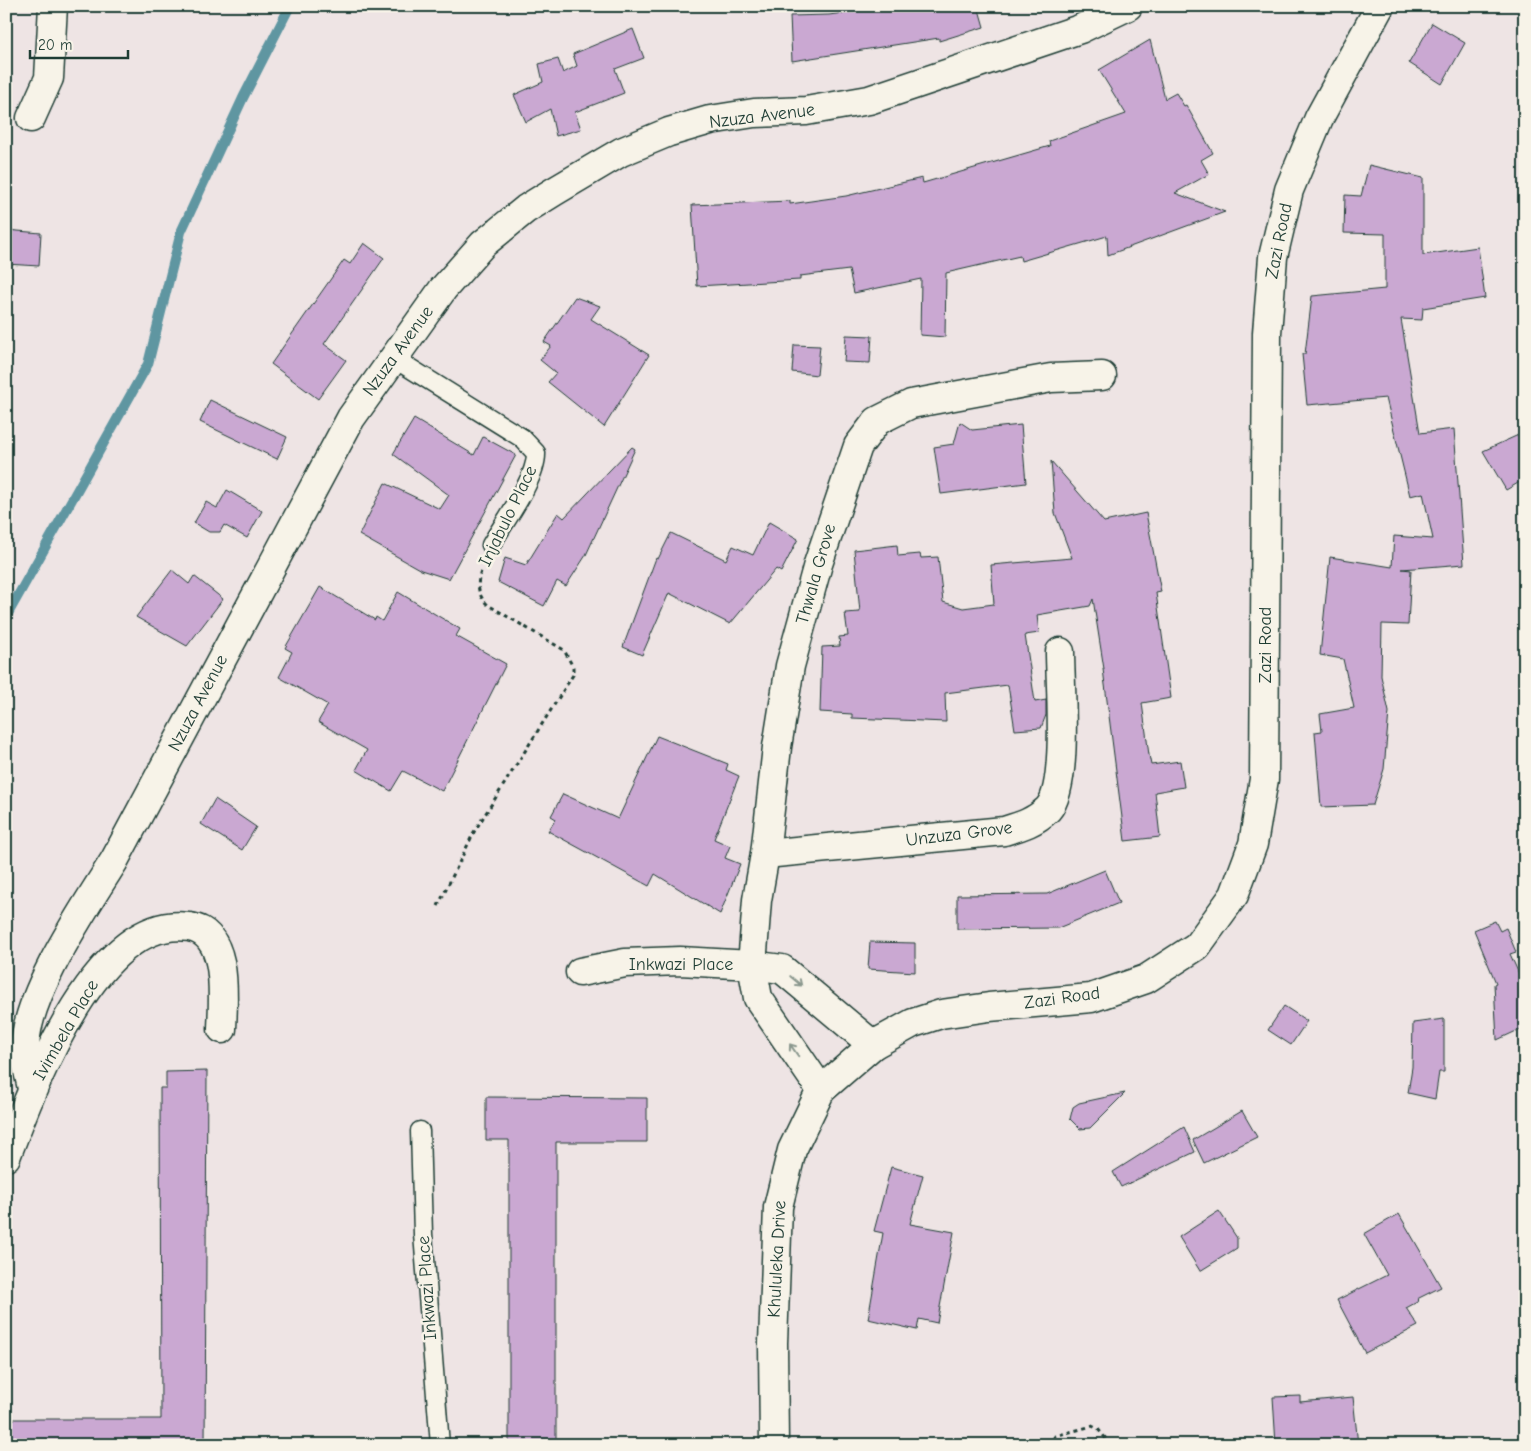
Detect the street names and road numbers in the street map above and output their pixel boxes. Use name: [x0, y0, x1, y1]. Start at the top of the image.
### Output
street label: Nzuza Avenue: [708, 99, 816, 133]
street label: Zazi Road: [1261, 201, 1297, 281]
street label: Nzuza Avenue: [358, 302, 438, 400]
street label: Injabulo Place: [474, 462, 542, 570]
street label: Thwala Grove: [792, 521, 840, 627]
street label: Zazi Road: [1255, 607, 1276, 683]
street label: Nzuza Avenue: [164, 651, 232, 755]
street label: Unzuza Grove: [904, 817, 1014, 851]
street label: Inkwazi Place: [629, 954, 733, 975]
street label: Ivimbela Place: [29, 976, 103, 1084]
street label: Zazi Road: [1023, 982, 1101, 1014]
street label: Khululeka Drive: [763, 1200, 791, 1318]
street label: Inkwazi Place: [413, 1235, 441, 1341]

